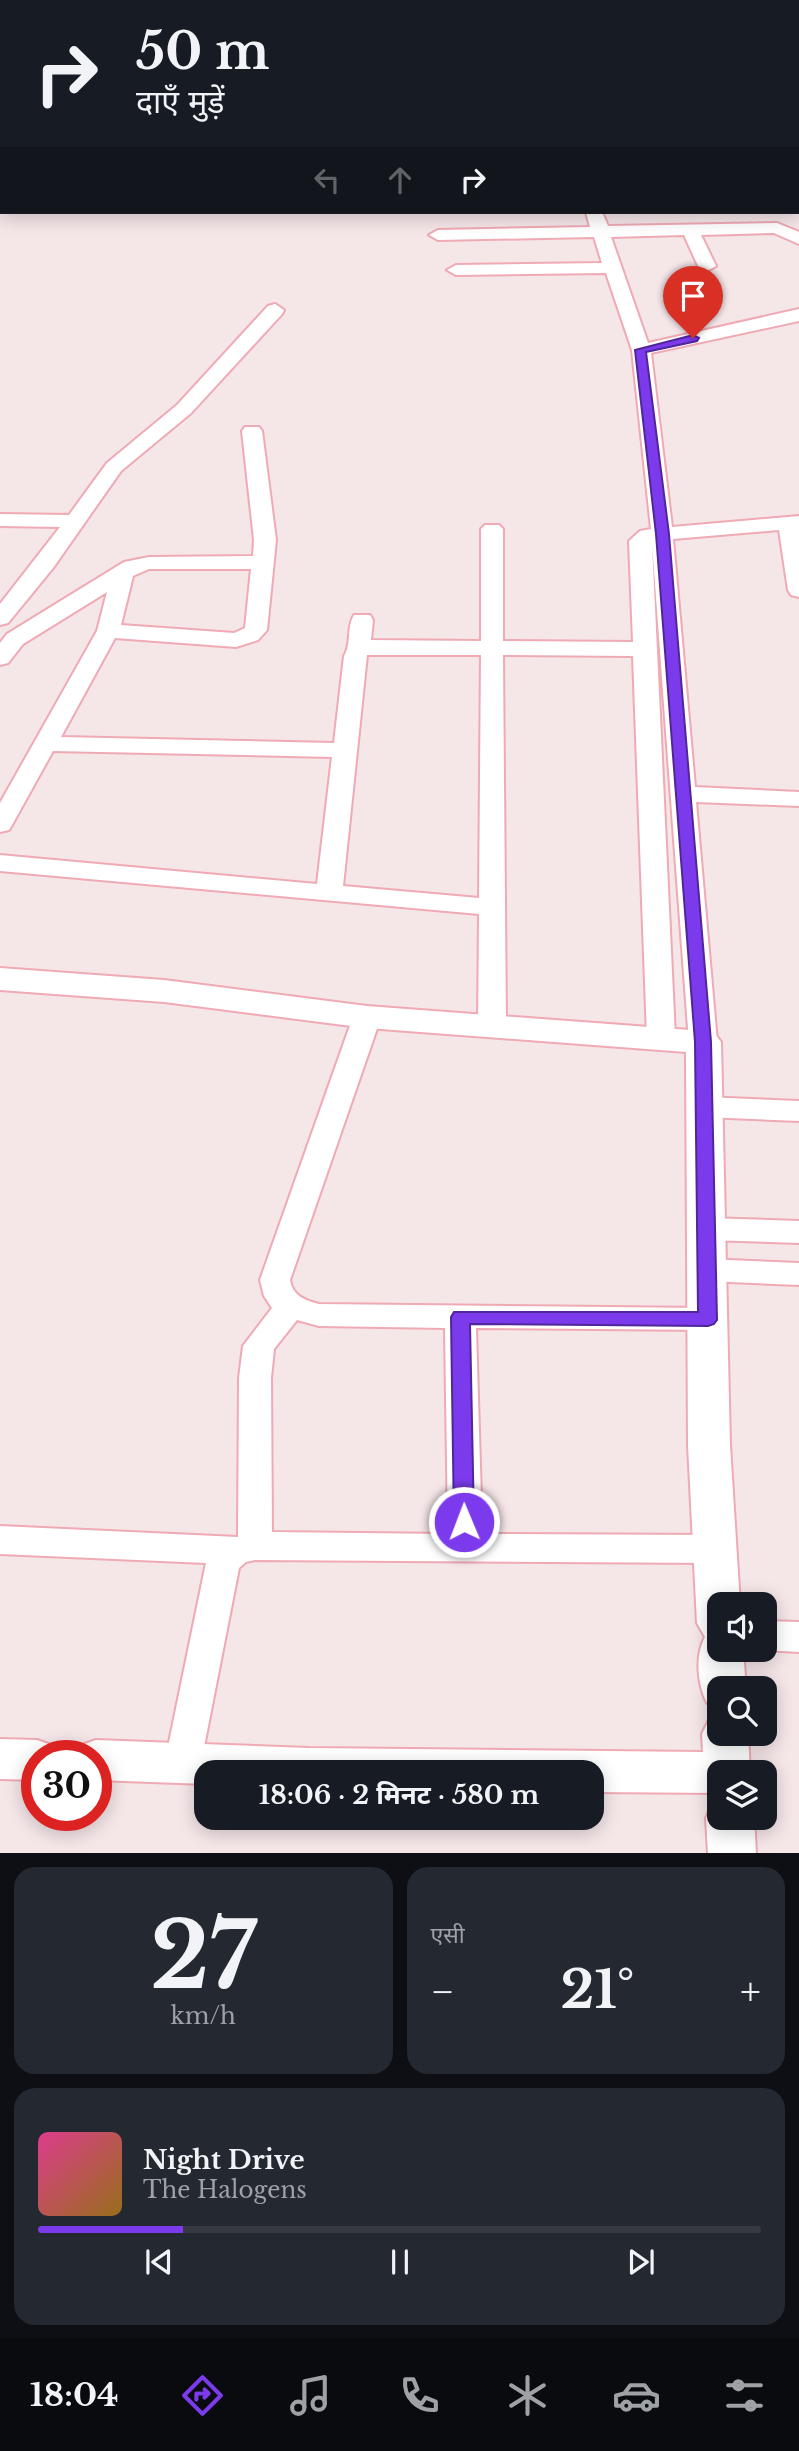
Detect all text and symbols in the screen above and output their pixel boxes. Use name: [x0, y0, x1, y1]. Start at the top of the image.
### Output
text: 50 m: [136, 21, 269, 82]
icon: right: [21, 28, 112, 119]
text: दाएँ मुड़ें: [136, 82, 224, 122]
icon: left: [308, 161, 346, 199]
icon: ahead: [381, 161, 419, 199]
icon: right: [454, 161, 492, 199]
pin: [663, 266, 723, 338]
icon: arrive: [674, 277, 712, 315]
position arrow: [427, 1485, 501, 1559]
map controls: [707, 1592, 777, 1830]
button: sound: [707, 1592, 777, 1662]
button: search: [707, 1676, 777, 1746]
speed limit sign: 30: [21, 1740, 112, 1831]
button: layers: [707, 1760, 777, 1830]
text: 18:06 · 2 मिनट · 580 m: [259, 1779, 539, 1811]
text: 27: [150, 1900, 256, 2013]
text: एसी: [431, 1921, 465, 1949]
text: 21°: [560, 1958, 634, 2022]
text: −: [431, 1968, 455, 2015]
text: +: [740, 1968, 761, 2015]
text: km/h: [171, 2002, 236, 2030]
text: Night Drive: [143, 2144, 305, 2176]
text: The Halogens: [143, 2176, 307, 2204]
icon: previous: [140, 2243, 178, 2281]
icon: pause: [381, 2243, 419, 2281]
icon: next: [622, 2243, 660, 2281]
icon: directions: [178, 2371, 227, 2420]
icon: music: [286, 2371, 335, 2420]
icon: phone: [395, 2371, 444, 2420]
icon: climate: [503, 2371, 552, 2420]
icon: car: [612, 2371, 661, 2420]
icon: filters: [720, 2371, 769, 2420]
text: 18:04: [30, 2375, 119, 2415]

